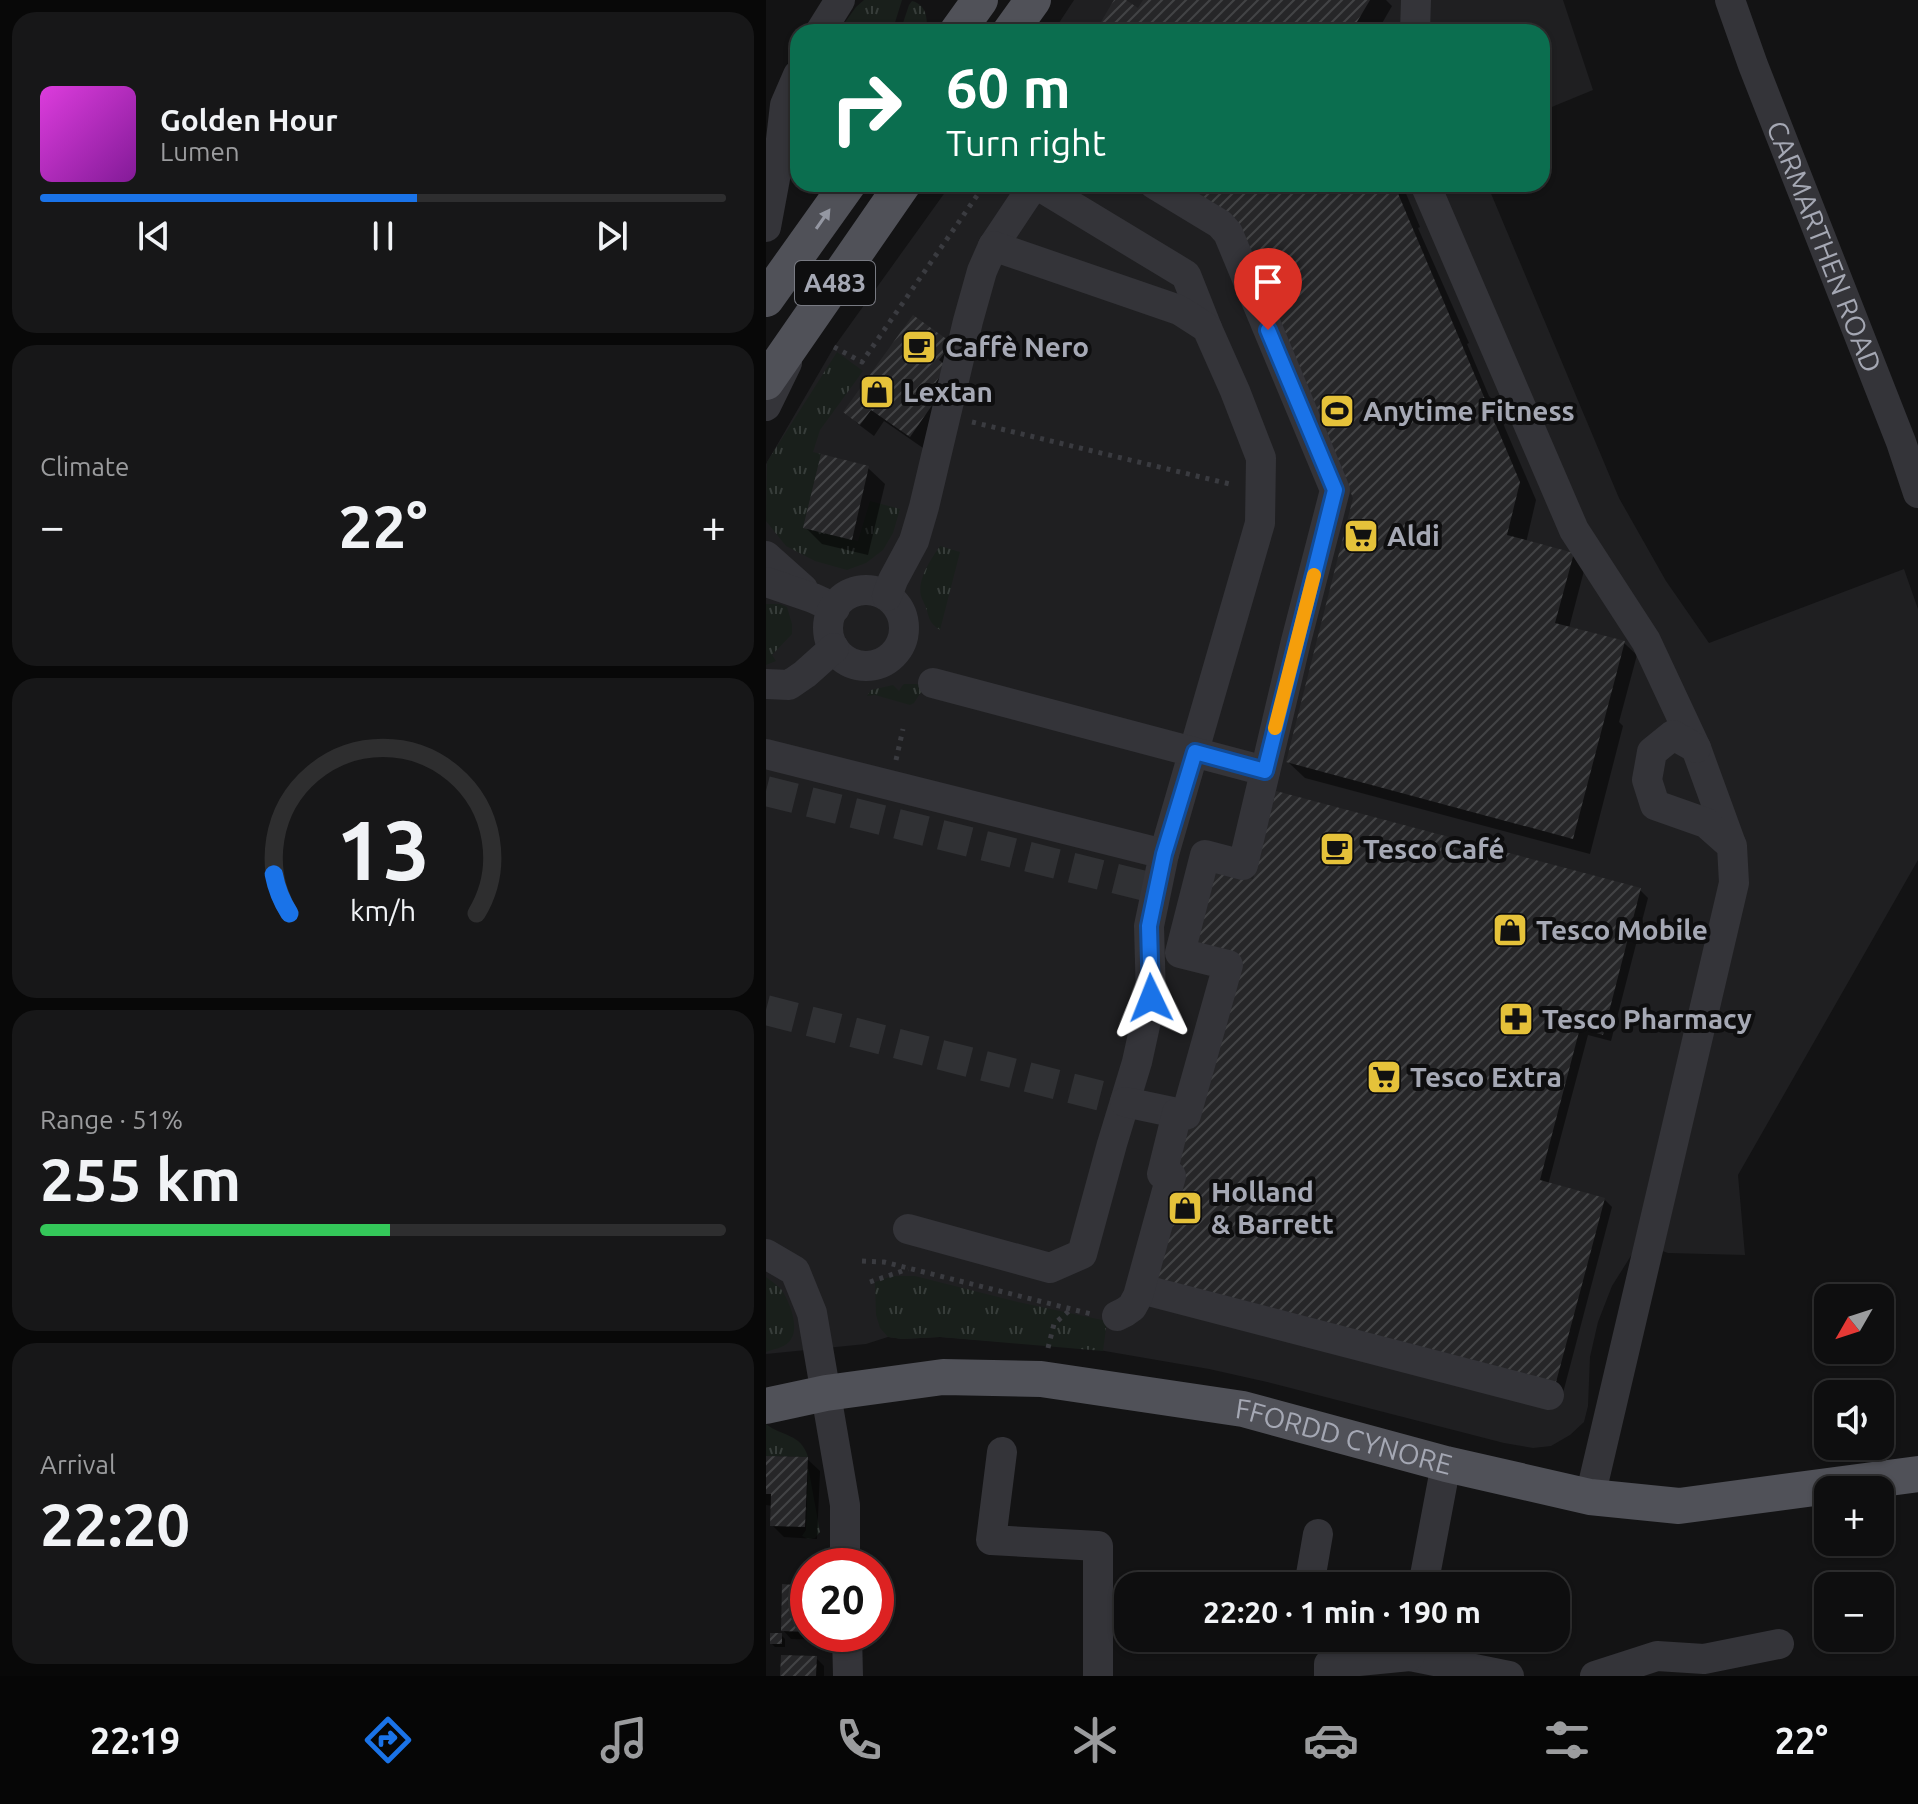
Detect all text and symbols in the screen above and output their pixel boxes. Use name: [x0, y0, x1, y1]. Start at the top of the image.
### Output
icon: right: [814, 56, 918, 160]
text: 60 m: [946, 56, 1071, 119]
text: Golden Hour: [160, 103, 338, 137]
street label: CARMARTHEN ROAD: [1761, 116, 1888, 377]
text: Turn right: [946, 122, 1106, 163]
text: Lumen: [160, 137, 240, 166]
one-way arrow: [815, 208, 830, 229]
icon: previous: [132, 214, 176, 258]
icon: pause: [361, 214, 405, 258]
icon: next: [590, 214, 634, 258]
pin: [1234, 248, 1302, 330]
icon: arrive: [1246, 260, 1290, 304]
road number: A483: [795, 261, 875, 305]
cafe icon: Caffè Nero: [900, 328, 938, 366]
place label: Caffè Nero: [945, 331, 1089, 362]
shop icon: Lextan: [858, 373, 896, 411]
place label: Lextan: [903, 376, 993, 407]
sports icon: Anytime Fitness: [1318, 392, 1356, 430]
place label: Anytime Fitness: [1363, 395, 1575, 426]
text: Climate: [40, 452, 129, 481]
text: 22°: [339, 492, 427, 559]
text: −: [40, 501, 65, 550]
text: +: [701, 501, 726, 550]
supermarket icon: Aldi: [1342, 517, 1380, 555]
place label: Aldi: [1387, 520, 1440, 551]
text: 13: [336, 802, 430, 896]
cafe icon: Tesco Café: [1318, 830, 1356, 868]
place label: Tesco Café: [1363, 833, 1505, 864]
text: km/h: [350, 894, 416, 926]
shop icon: Tesco Mobile: [1491, 911, 1529, 949]
place label: Tesco Mobile: [1536, 914, 1708, 945]
position arrow: [1109, 956, 1193, 1040]
pharmacy icon: Tesco Pharmacy: [1497, 1000, 1535, 1038]
place label: Tesco Pharmacy: [1542, 1003, 1752, 1034]
supermarket icon: Tesco Extra: [1365, 1058, 1403, 1096]
place label: Tesco Extra: [1410, 1061, 1562, 1092]
text: Range · 51%: [40, 1105, 183, 1134]
text: 255 km: [40, 1145, 241, 1212]
place label: Holland & Barrett: [1211, 1176, 1334, 1239]
shop icon: Holland & Barrett: [1166, 1189, 1204, 1227]
north arrow: [1814, 1284, 1894, 1364]
map controls: [1814, 1284, 1894, 1652]
button: sound: [1814, 1380, 1894, 1460]
street label: FFORDD CYNORE: [1233, 1392, 1456, 1480]
text: Arrival: [40, 1450, 116, 1479]
button: +: [1814, 1476, 1894, 1556]
text: 22:20: [40, 1490, 190, 1557]
speed limit sign: 20: [790, 1548, 894, 1652]
button: −: [1814, 1572, 1894, 1652]
text: 22:20 · 1 min · 190 m: [1203, 1595, 1481, 1629]
icon: directions: [360, 1712, 416, 1768]
icon: music: [596, 1712, 652, 1768]
icon: phone: [831, 1712, 887, 1768]
icon: climate: [1067, 1712, 1123, 1768]
icon: car: [1303, 1712, 1359, 1768]
icon: filters: [1539, 1712, 1595, 1768]
text: 22:19: [90, 1720, 180, 1761]
text: 22°: [1775, 1720, 1828, 1761]

